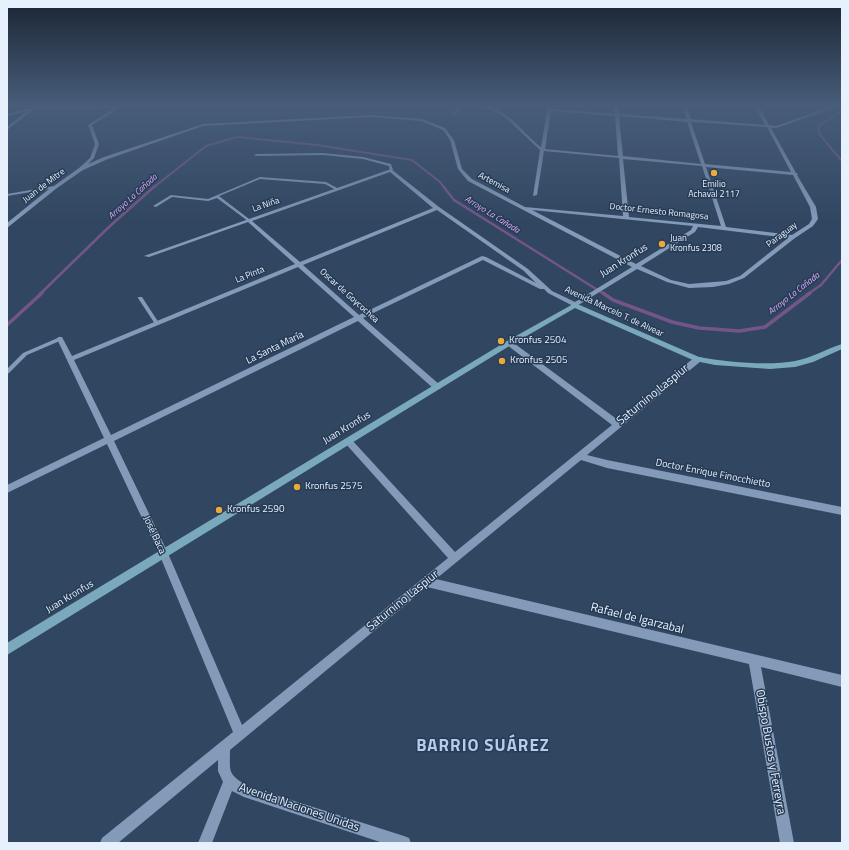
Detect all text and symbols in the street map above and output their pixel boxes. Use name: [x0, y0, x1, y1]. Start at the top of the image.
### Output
street label: Juan de Mitre: [21, 167, 67, 205]
marker: Emilio Achaval 2117: [709, 168, 719, 178]
street label: Artemisa: [476, 170, 512, 196]
water label: Arroyo La Cañada: [106, 172, 160, 222]
place label: Emilio Achaval 2117: [688, 180, 740, 201]
water label: Arroyo La Cañada: [463, 194, 521, 236]
street label: La Niña: [251, 195, 281, 215]
street label: Doctor Ernesto Romagosa: [609, 201, 709, 223]
street label: Paraguay: [765, 220, 799, 250]
place label: Juan Kronfus 2308: [670, 234, 722, 255]
marker: Juan Kronfus 2308: [657, 239, 667, 249]
street label: Juan Kronfus: [598, 242, 650, 280]
street label: La Pinta: [234, 264, 266, 286]
street label: Oscar de Goycochea: [317, 267, 381, 325]
water label: Arroyo La Cañada: [766, 271, 822, 317]
street label: Avenida Marcelo T. de Alvear: [563, 284, 665, 340]
street label: La Santa María: [244, 329, 306, 367]
place label: Kronfus 2504: [509, 335, 567, 347]
marker: Kronfus 2504: [496, 336, 506, 346]
place label: Kronfus 2505: [510, 355, 568, 367]
marker: Kronfus 2505: [497, 356, 507, 366]
street label: Saturnino Laspiur: [614, 362, 692, 428]
street label: Juan Kronfus: [321, 409, 373, 447]
street label: Doctor Enrique Finocchietto: [655, 457, 771, 491]
place label: Kronfus 2575: [305, 481, 363, 493]
marker: Kronfus 2575: [292, 482, 302, 492]
place label: Kronfus 2590: [227, 504, 285, 516]
marker: Kronfus 2590: [214, 505, 224, 515]
street label: José Baca: [140, 514, 168, 556]
street label: Saturnino Laspiur: [364, 568, 442, 634]
street label: Juan Kronfus: [44, 578, 96, 616]
street label: Rafael de Igarzabal: [589, 600, 685, 638]
street label: Obispo Bustos y Ferreyra: [752, 688, 788, 816]
district label: BARRIO SUÁREZ: [416, 737, 550, 757]
street label: Avenida Naciones Unidas: [237, 781, 361, 835]

